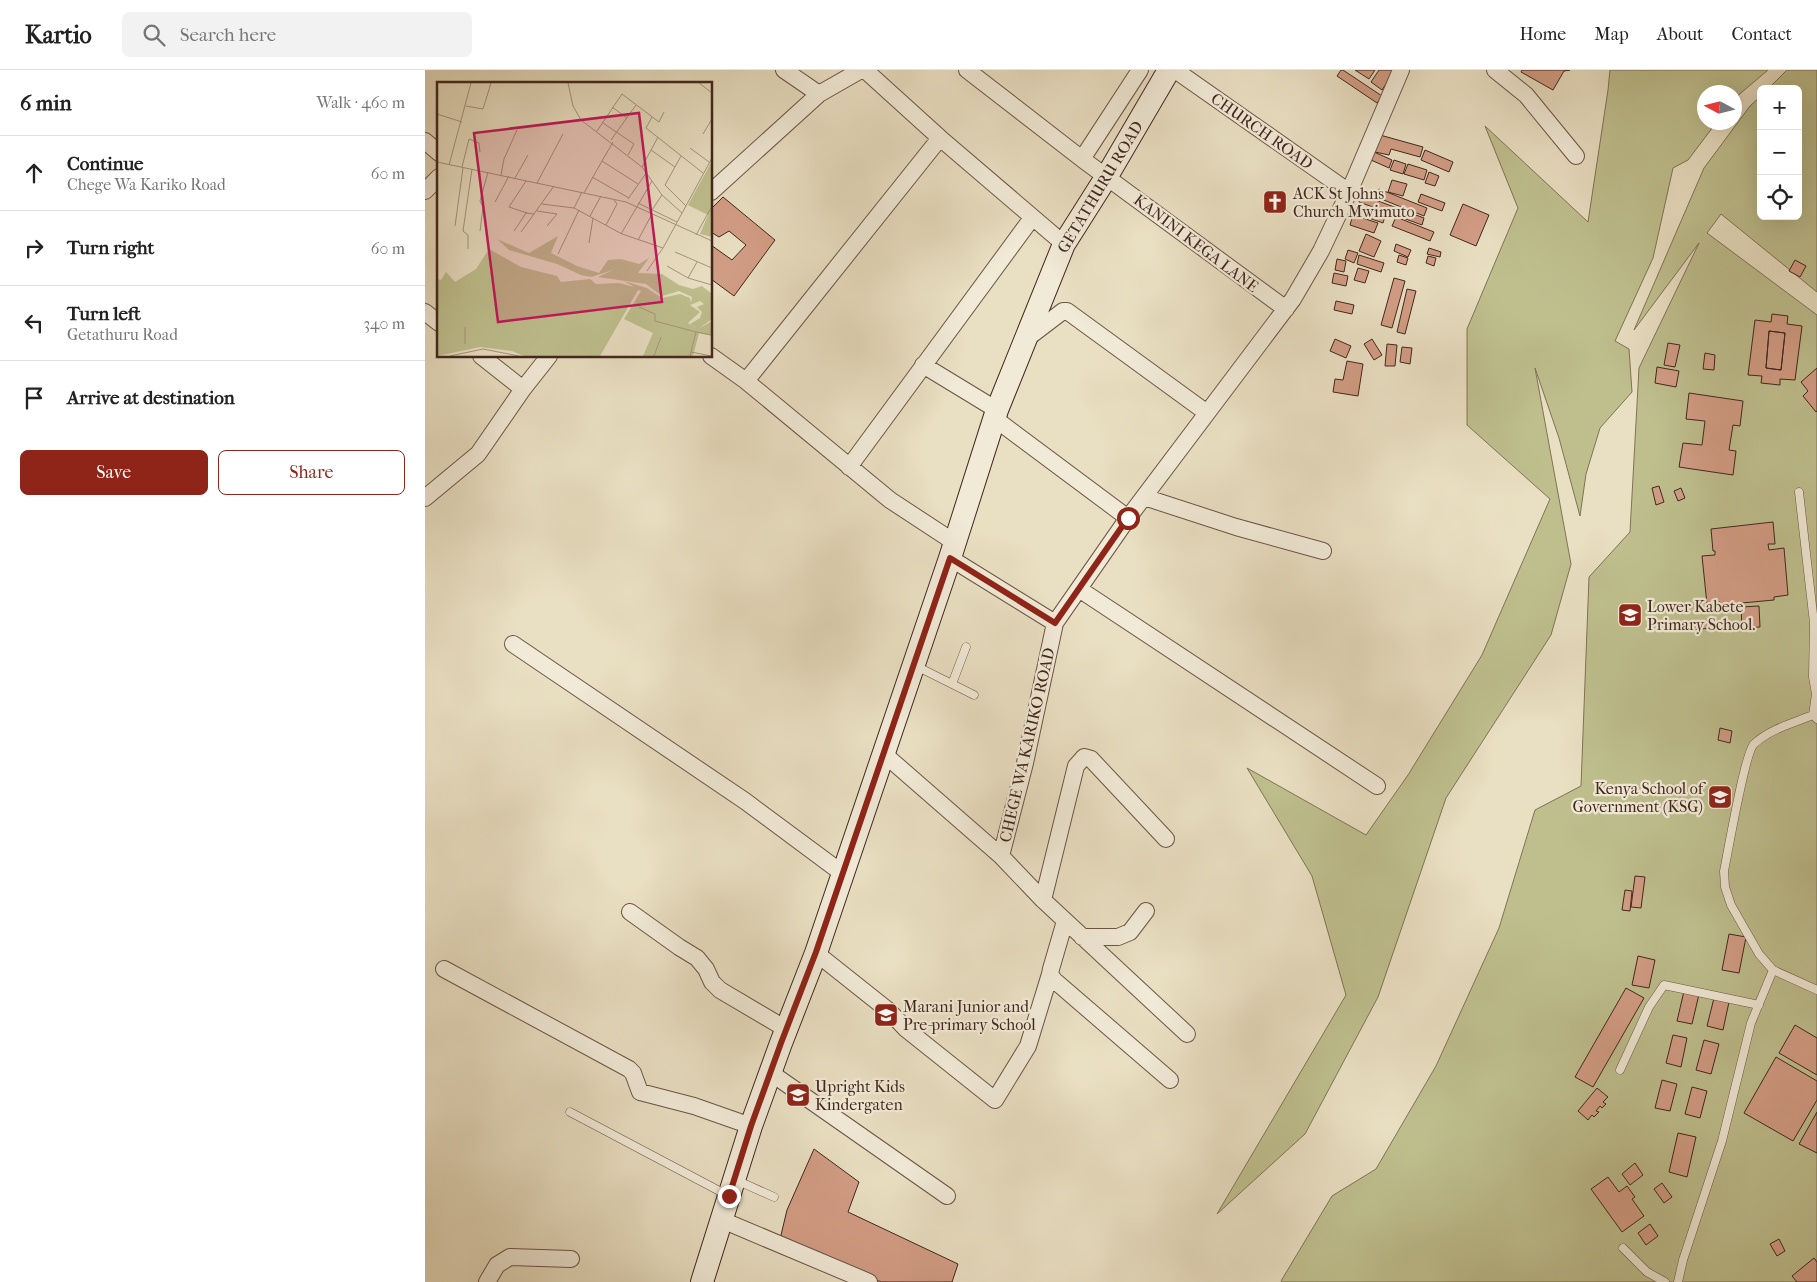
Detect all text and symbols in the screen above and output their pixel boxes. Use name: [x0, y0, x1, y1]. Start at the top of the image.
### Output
search box: [122, 12, 472, 57]
text: Kartio: [25, 21, 92, 49]
icon: search: [140, 21, 168, 49]
text: Search here: [180, 24, 276, 46]
text: Home: [1519, 24, 1566, 45]
text: Map: [1594, 24, 1629, 45]
text: About: [1657, 24, 1703, 45]
text: Contact: [1731, 24, 1792, 45]
inset map: [437, 82, 713, 358]
north arrow: [1697, 85, 1742, 130]
map controls: [1757, 85, 1802, 220]
button: +: [1757, 85, 1802, 130]
street label: CHURCH ROAD: [1207, 89, 1317, 173]
text: 6 min: [20, 91, 72, 115]
text: Walk · 460 m: [317, 93, 405, 112]
street label: GETATHURU ROAD: [1053, 118, 1147, 256]
button: −: [1757, 130, 1802, 175]
text: Continue: [67, 153, 143, 175]
icon: ahead: [20, 159, 48, 187]
text: 60 m: [371, 164, 405, 183]
text: Chege Wa Kariko Road: [67, 175, 226, 194]
button: locate: [1757, 175, 1802, 220]
place label: ACK St Johns Church Mwimuto: [1292, 184, 1415, 221]
church icon: ACK St Johns Church Mwimuto: [1262, 189, 1288, 215]
street label: KANINI KEGA LANE: [1130, 190, 1262, 296]
icon: right: [20, 234, 48, 262]
text: Turn right: [67, 237, 154, 259]
text: 60 m: [371, 239, 405, 258]
text: Turn left: [67, 303, 141, 325]
icon: left: [20, 309, 48, 337]
text: 340 m: [363, 314, 405, 333]
text: Getathuru Road: [67, 325, 178, 344]
icon: arrive: [20, 384, 48, 412]
text: Arrive at destination: [67, 387, 235, 409]
button: Save: [20, 450, 208, 495]
button: Share: [218, 450, 405, 495]
route start: [1117, 507, 1140, 530]
place label: Lower Kabete Primary School.: [1647, 597, 1755, 634]
school or university icon: Lower Kabete Primary School.: [1617, 602, 1643, 628]
street label: CHEGE WA KARIKO ROAD: [995, 646, 1059, 844]
place label: Kenya School of Government (KSG): [1573, 779, 1707, 816]
school or university icon: Kenya School of Government (KSG): [1707, 784, 1733, 810]
place label: Marani Junior and Pre-primary School: [903, 997, 1036, 1034]
school or university icon: Marani Junior and Pre-primary School: [873, 1002, 899, 1028]
place label: Upright Kids Kindergaten: [815, 1077, 905, 1114]
school or university icon: Upright Kids Kindergaten: [785, 1082, 811, 1108]
route end: [718, 1185, 741, 1208]

